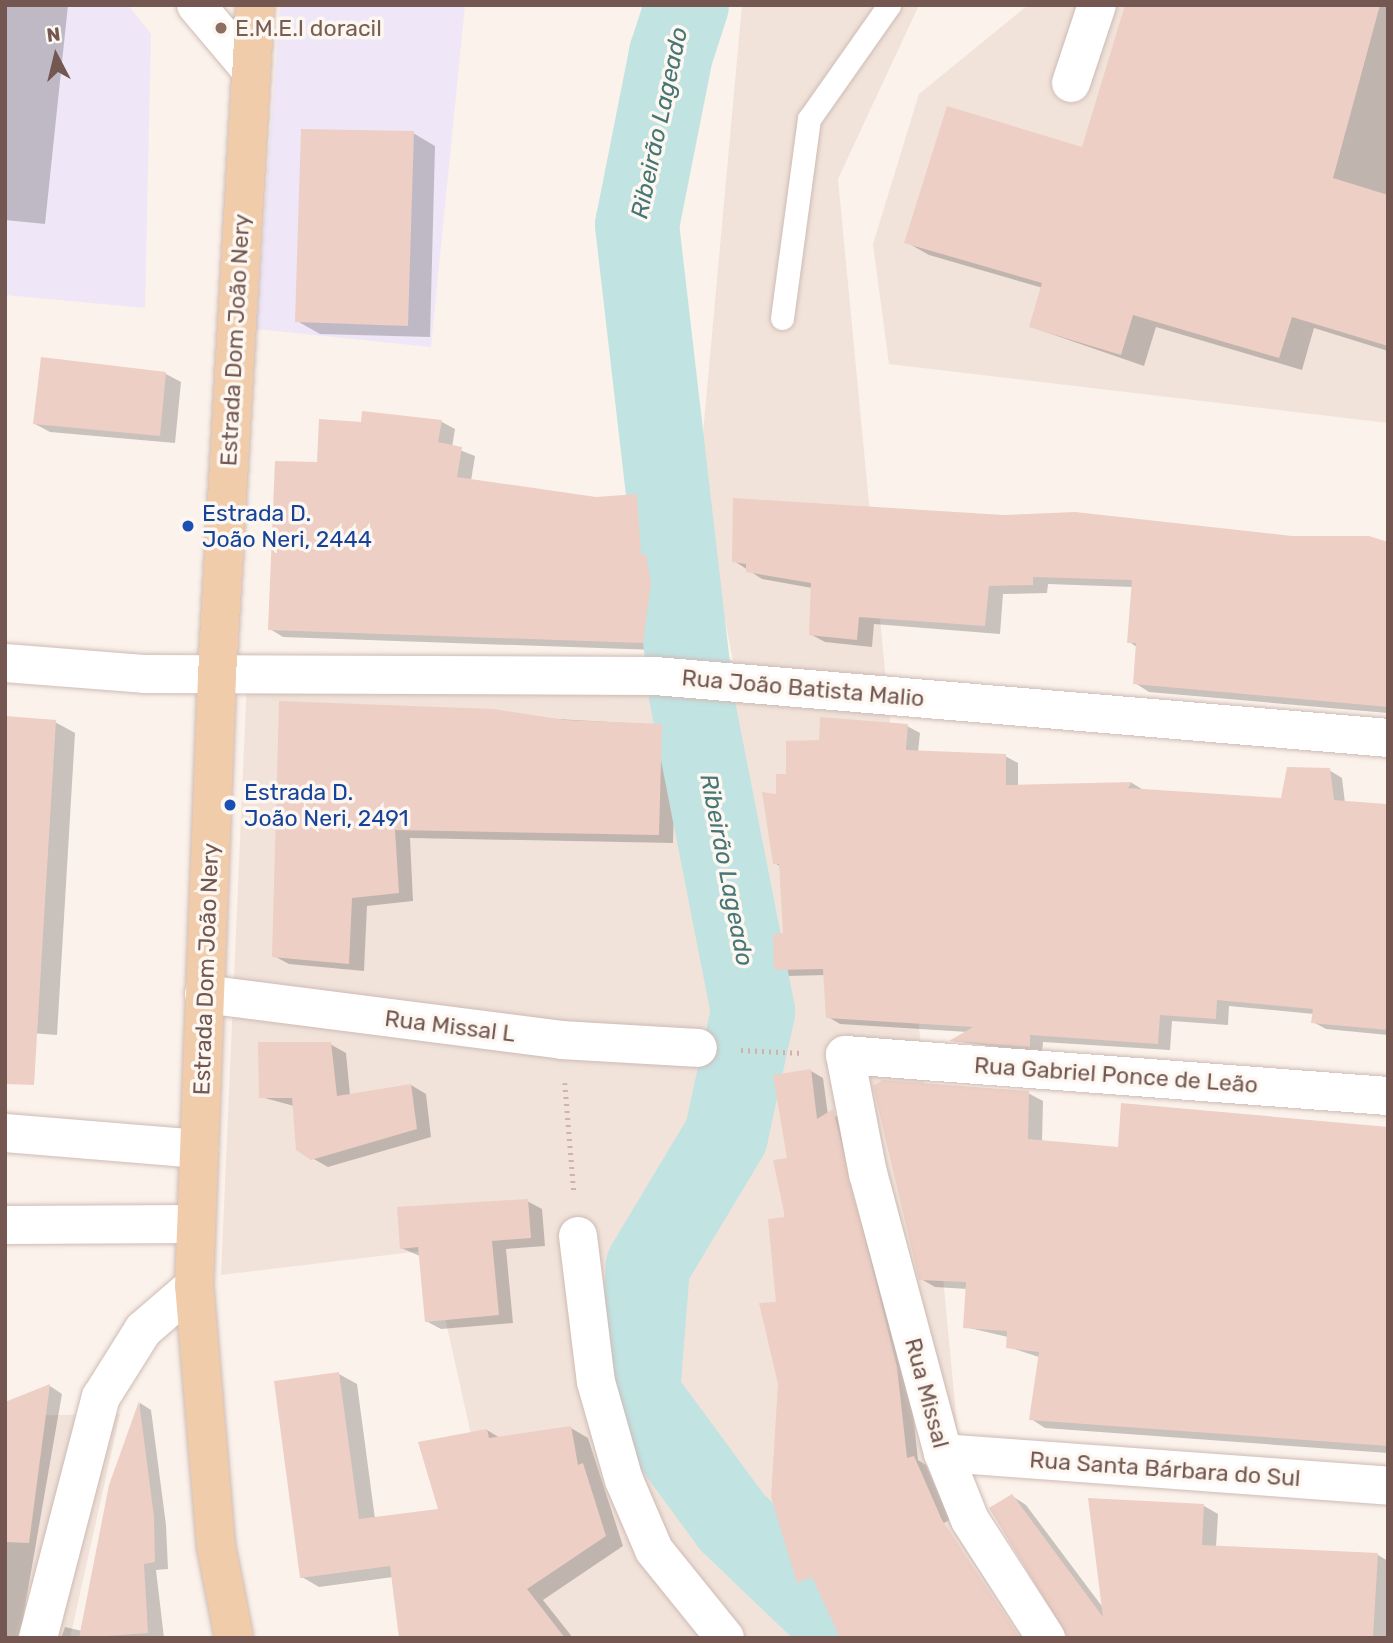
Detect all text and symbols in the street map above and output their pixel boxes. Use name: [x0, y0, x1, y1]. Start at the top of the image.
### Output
place label: E.M.E.I doracil: [235, 14, 382, 42]
marker: E.M.E.I doracil: [213, 20, 229, 36]
north arrow: [21, 21, 91, 91]
text: N: [45, 22, 62, 47]
water label: Ribeirão Lageado: [626, 25, 694, 221]
street label: Estrada Dom João Nery: [215, 213, 255, 467]
place label: Estrada D. João Neri, 2444: [202, 499, 372, 553]
marker: Estrada D. João Neri, 2444: [180, 518, 196, 534]
street label: Rua João Batista Malio: [681, 664, 925, 712]
water label: Ribeirão Lageado: [693, 771, 759, 969]
place label: Estrada D. João Neri, 2491: [244, 778, 409, 832]
marker: Estrada D. João Neri, 2491: [222, 797, 238, 813]
street label: Estrada Dom João Nery: [188, 842, 224, 1096]
street label: Rua Missal L: [383, 1004, 517, 1048]
street label: Rua Gabriel Ponce de Leão: [973, 1051, 1259, 1099]
street label: Rua Missal: [899, 1335, 955, 1451]
street label: Rua Santa Bárbara do Sul: [1029, 1446, 1301, 1492]

